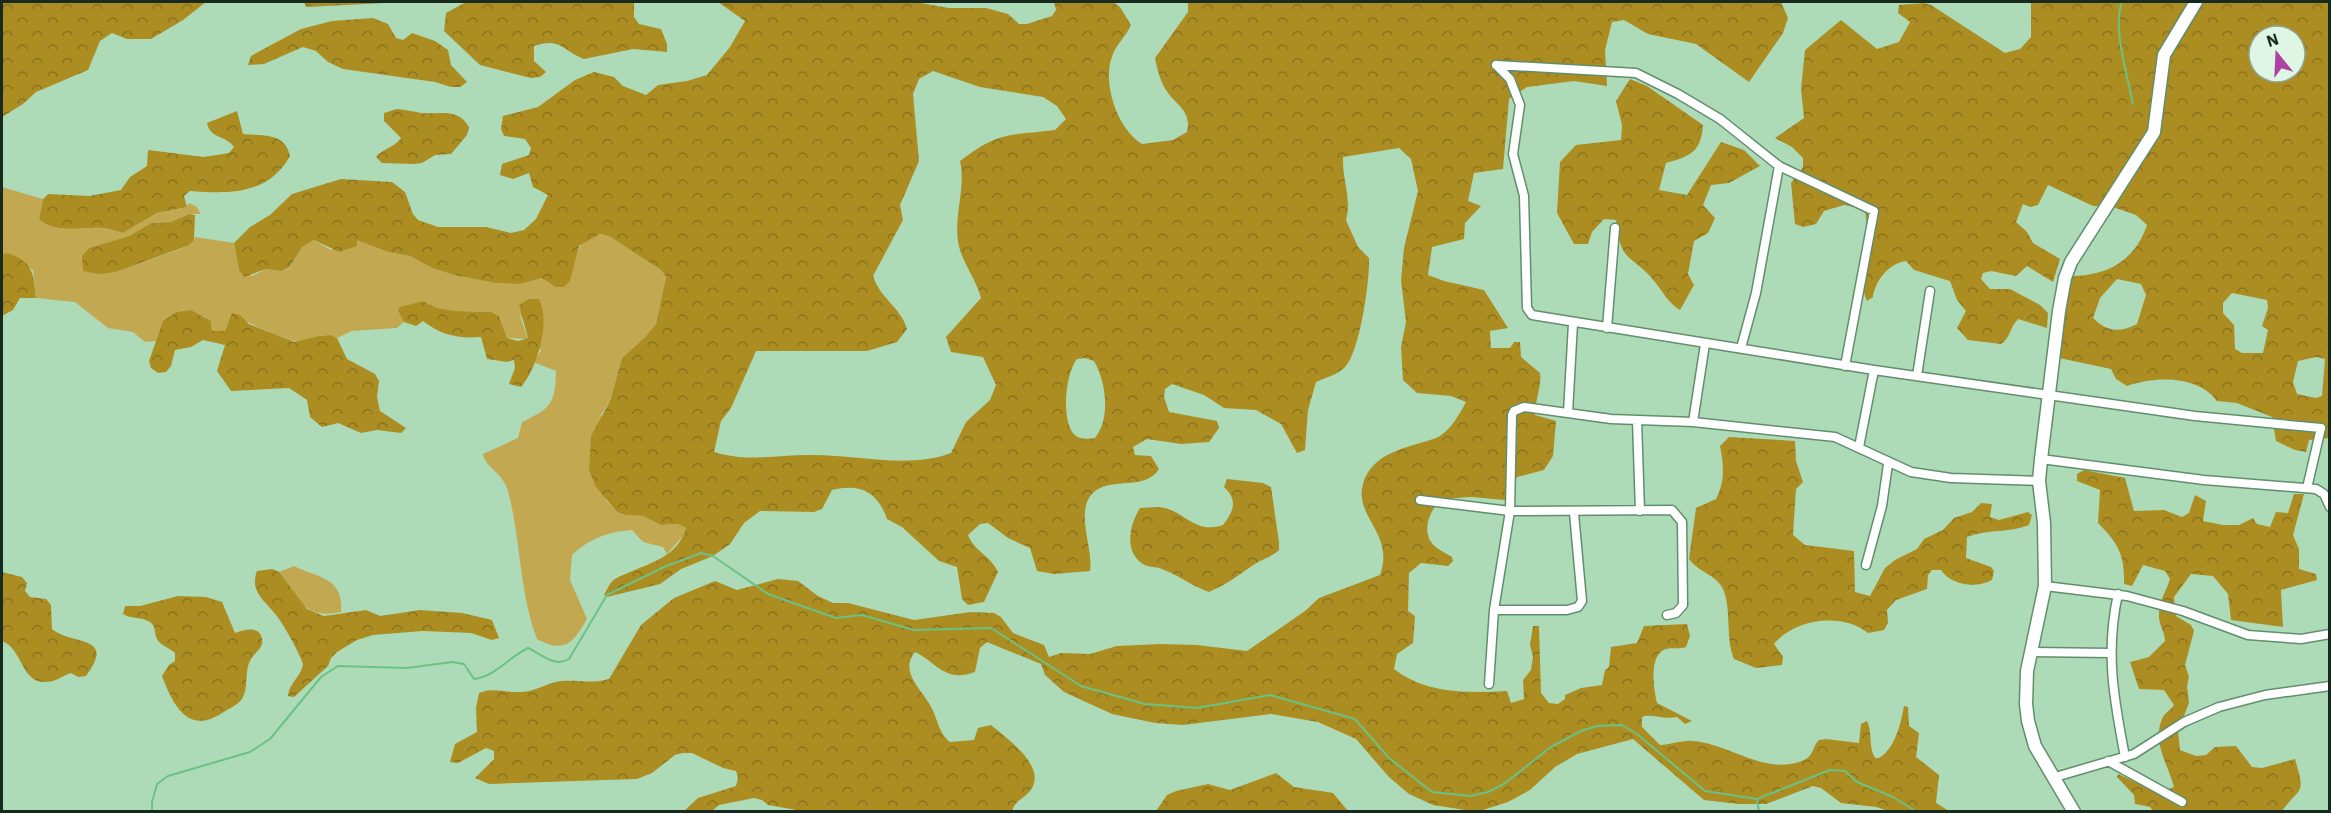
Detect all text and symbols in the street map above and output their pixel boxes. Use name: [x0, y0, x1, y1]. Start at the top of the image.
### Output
north arrow: [2247, 24, 2307, 84]
text: N: [2264, 28, 2281, 51]

